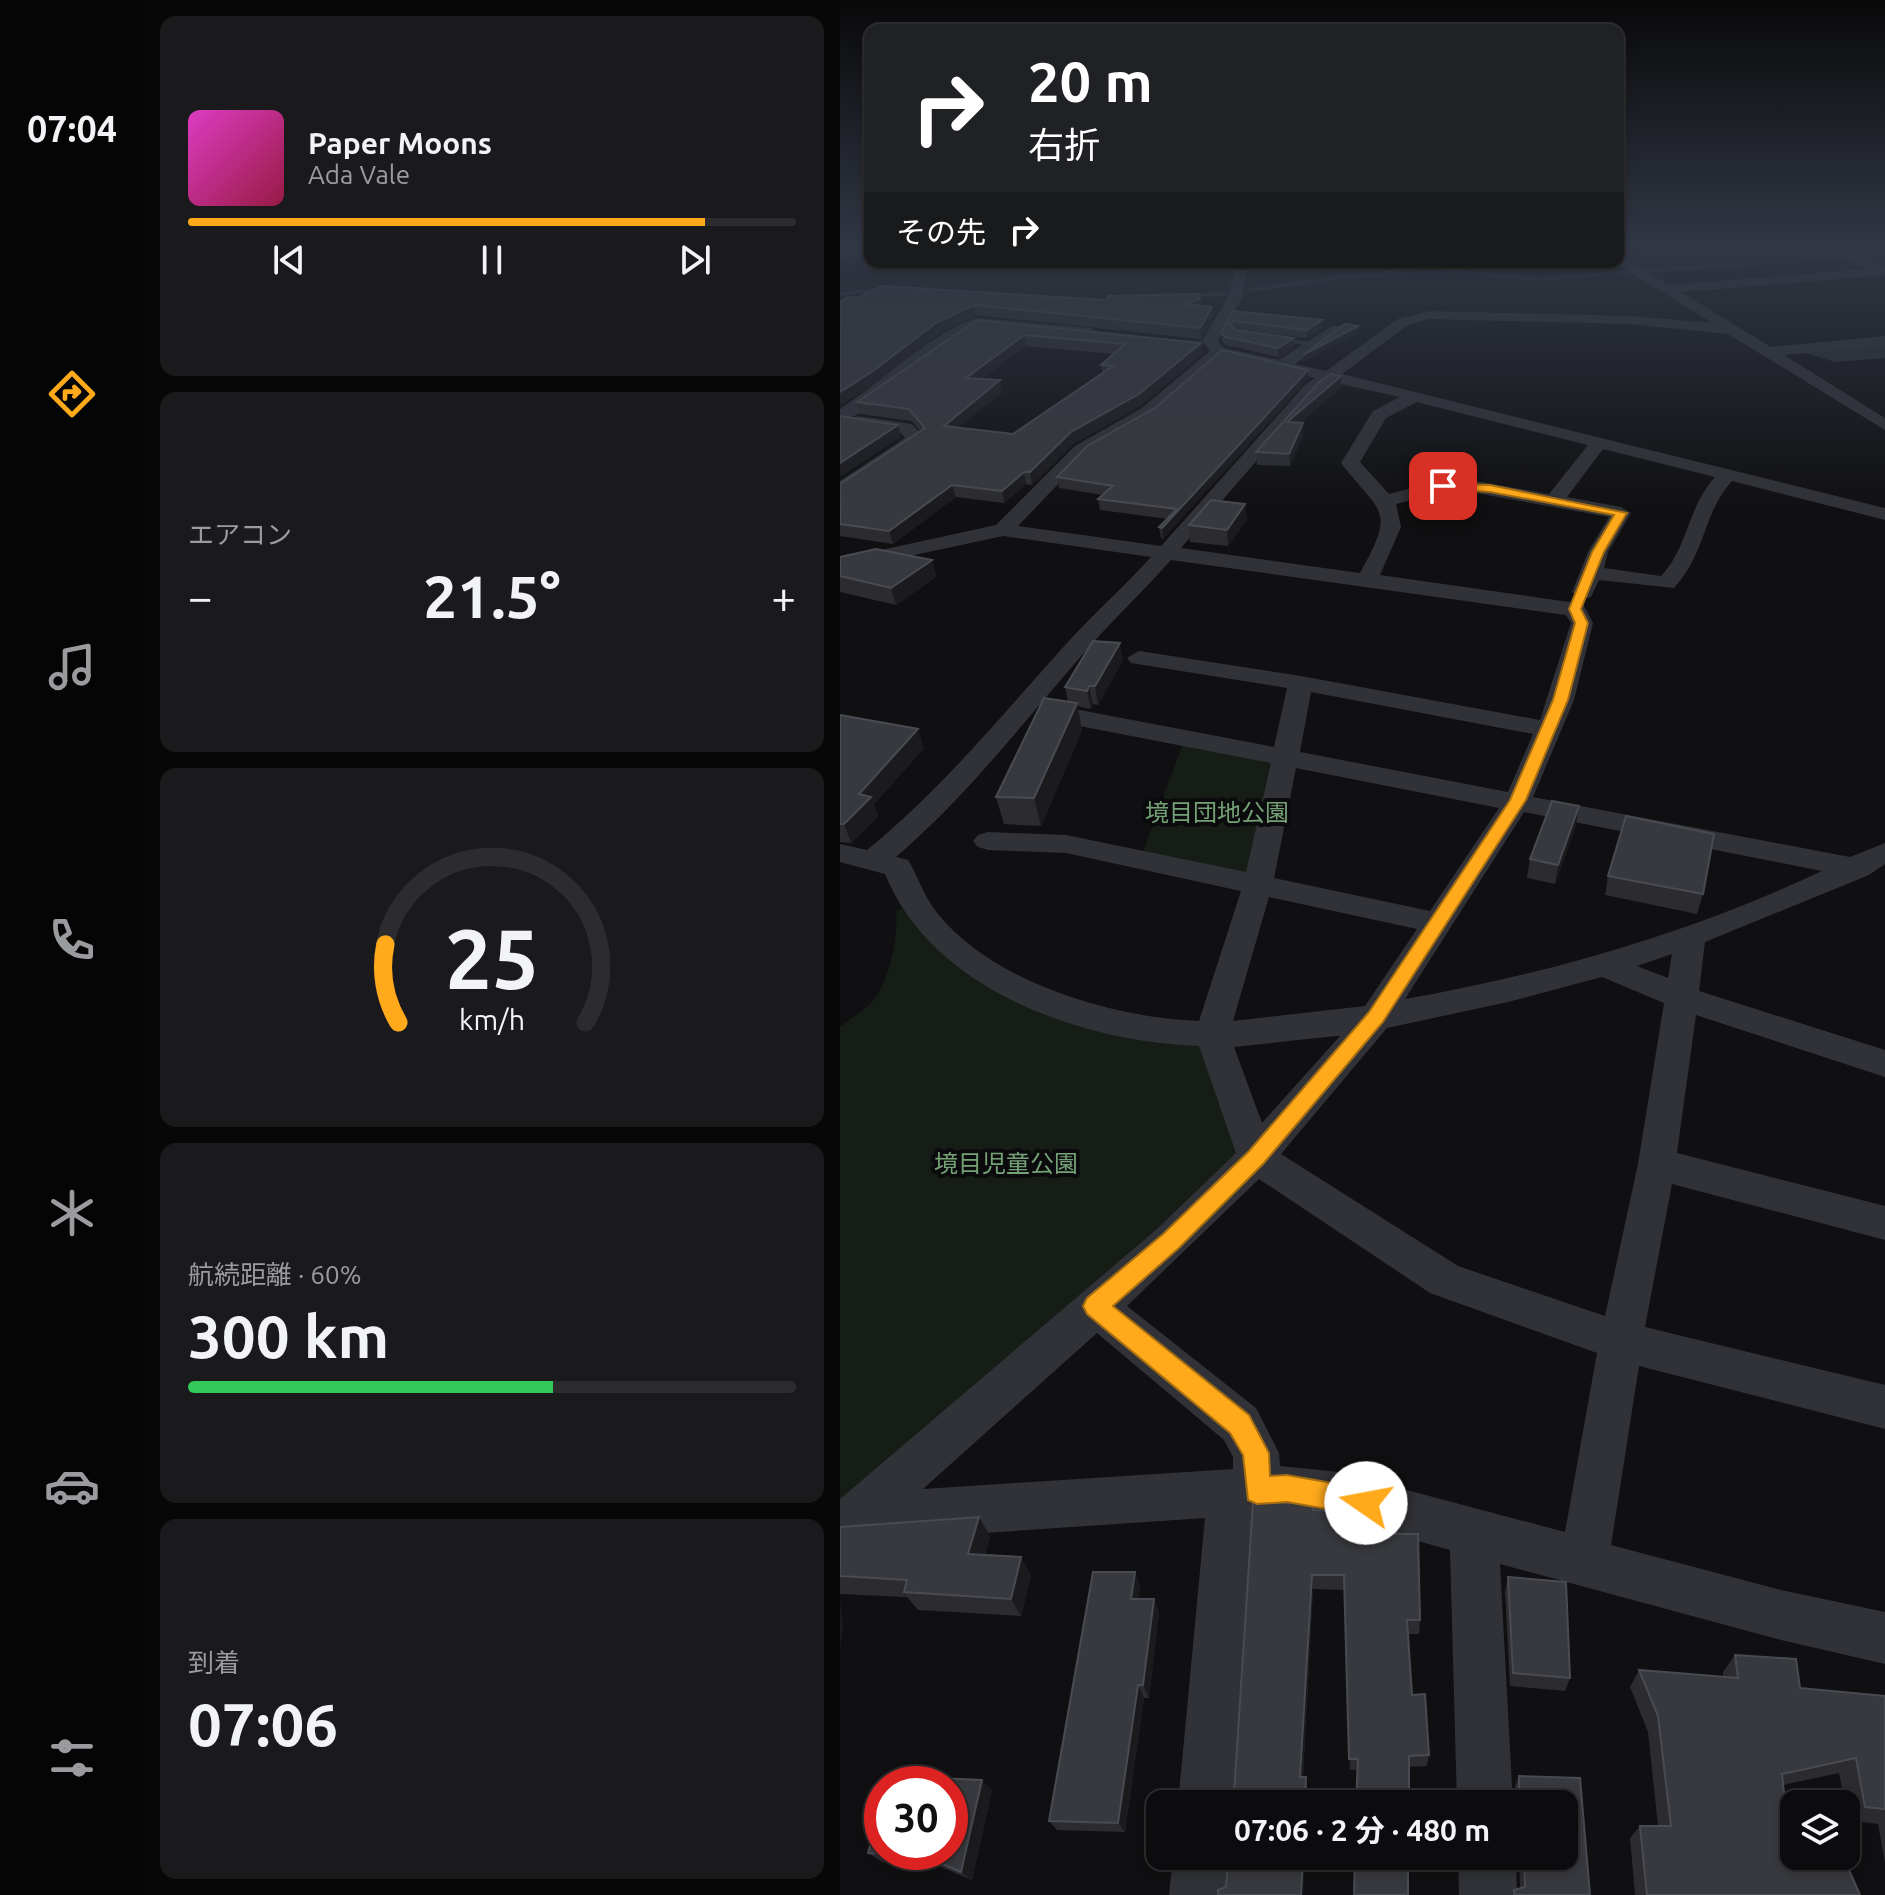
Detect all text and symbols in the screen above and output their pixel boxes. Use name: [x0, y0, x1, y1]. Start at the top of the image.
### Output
text: 20 m: [1028, 50, 1153, 113]
icon: right: [896, 56, 1000, 160]
text: 07:04: [27, 108, 117, 149]
text: 右折: [1028, 124, 1100, 165]
text: Paper Moons: [308, 126, 492, 160]
text: Ada Vale: [308, 160, 410, 189]
icon: right: [1002, 208, 1046, 252]
text: その先: [896, 215, 986, 249]
icon: previous: [267, 238, 311, 282]
icon: pause: [470, 238, 514, 282]
icon: next: [673, 238, 717, 282]
icon: directions: [44, 366, 100, 422]
pin: [1409, 452, 1477, 520]
icon: arrive: [1421, 464, 1465, 508]
text: エアコン: [188, 520, 292, 549]
text: 21.5°: [423, 562, 561, 629]
text: −: [188, 572, 213, 621]
text: +: [771, 572, 796, 621]
icon: music: [44, 639, 100, 695]
park label: 境目団地公園: [1145, 799, 1289, 826]
text: 25: [445, 911, 539, 1005]
icon: phone: [44, 912, 100, 968]
text: km/h: [459, 1004, 525, 1036]
park label: 境目児童公園: [934, 1150, 1078, 1177]
icon: climate: [44, 1185, 100, 1241]
text: 航続距離 · 60%: [188, 1260, 362, 1289]
text: 300 km: [188, 1302, 389, 1369]
icon: car: [44, 1458, 100, 1514]
position arrow: [1324, 1461, 1408, 1545]
text: 到着: [188, 1648, 240, 1677]
text: 07:06: [188, 1690, 338, 1757]
icon: filters: [44, 1730, 100, 1786]
speed limit sign: 30: [864, 1766, 968, 1870]
map controls: [1780, 1790, 1860, 1870]
button: layers: [1780, 1790, 1860, 1870]
text: 07:06 · 2 分 · 480 m: [1234, 1813, 1490, 1847]

